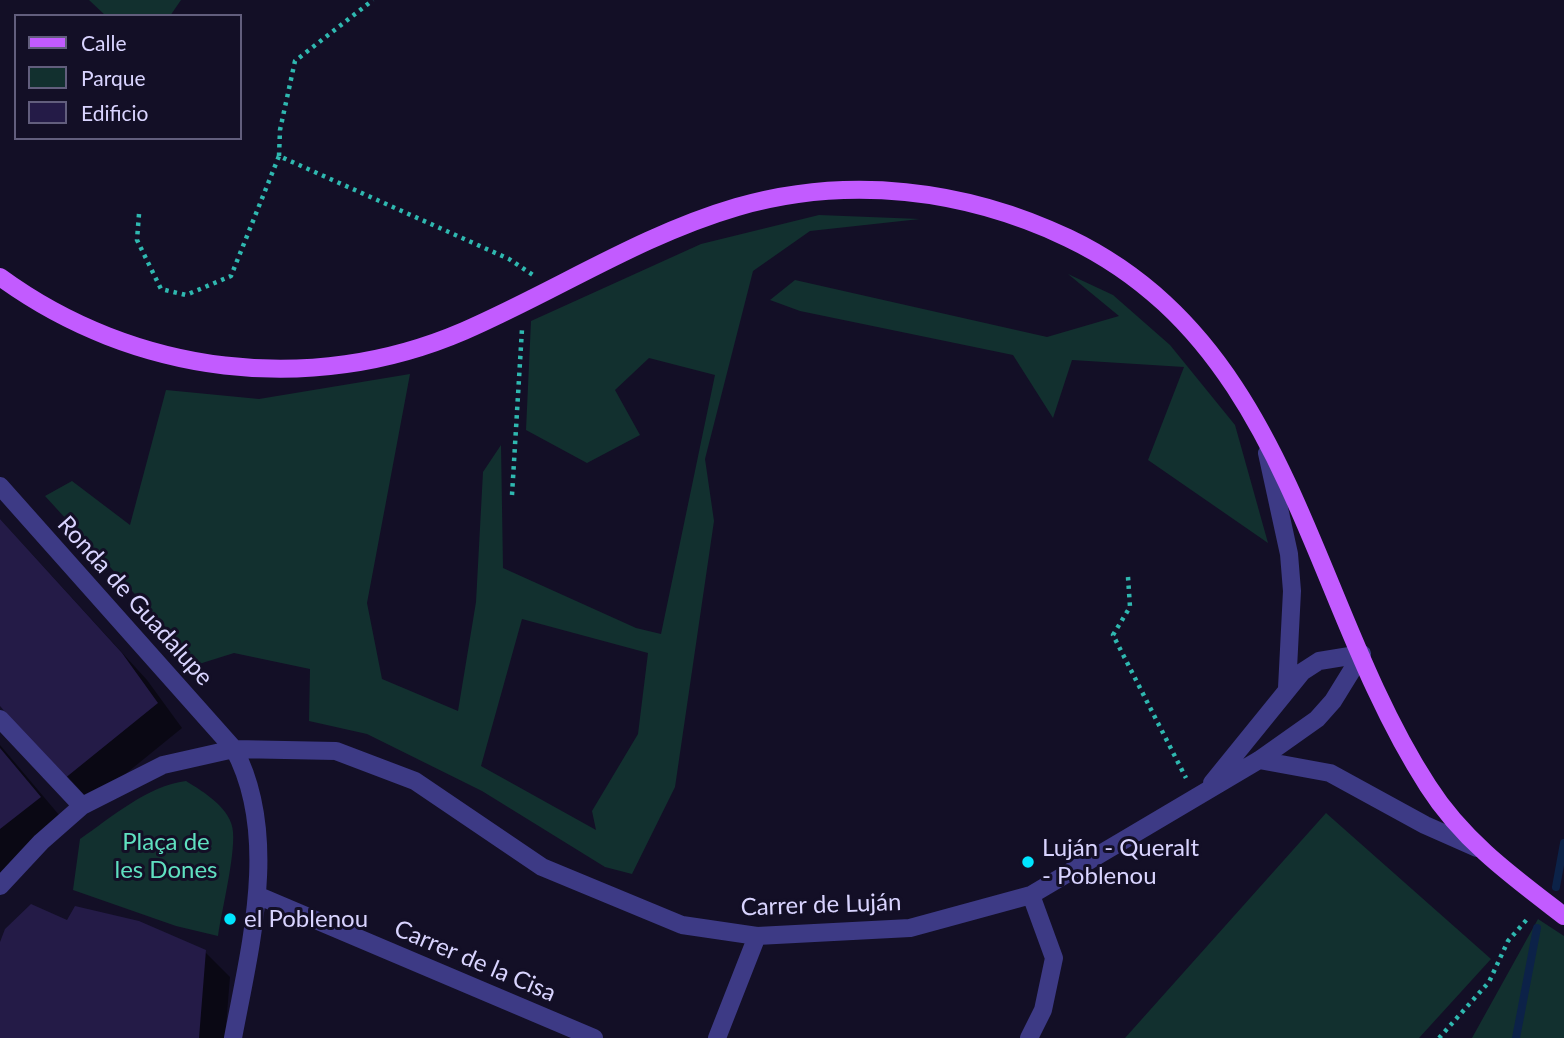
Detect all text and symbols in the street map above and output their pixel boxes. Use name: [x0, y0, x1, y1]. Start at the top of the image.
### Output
legend: [14, 14, 242, 140]
text: Calle: [81, 30, 126, 55]
text: Parque: [81, 65, 146, 90]
text: Edificio: [81, 100, 148, 125]
street label: Ronda de Guadalupe: [51, 510, 219, 692]
park label: Plaça de les Dones: [114, 828, 218, 884]
place label: Luján - Queralt - Poblenou: [1042, 834, 1199, 890]
marker: Luján - Queralt - Poblenou: [1020, 854, 1036, 870]
street label: Carrer de Luján: [740, 888, 902, 922]
place label: el Poblenou: [244, 905, 368, 933]
marker: el Poblenou: [222, 911, 238, 927]
street label: Carrer de la Cisa: [390, 914, 560, 1008]

